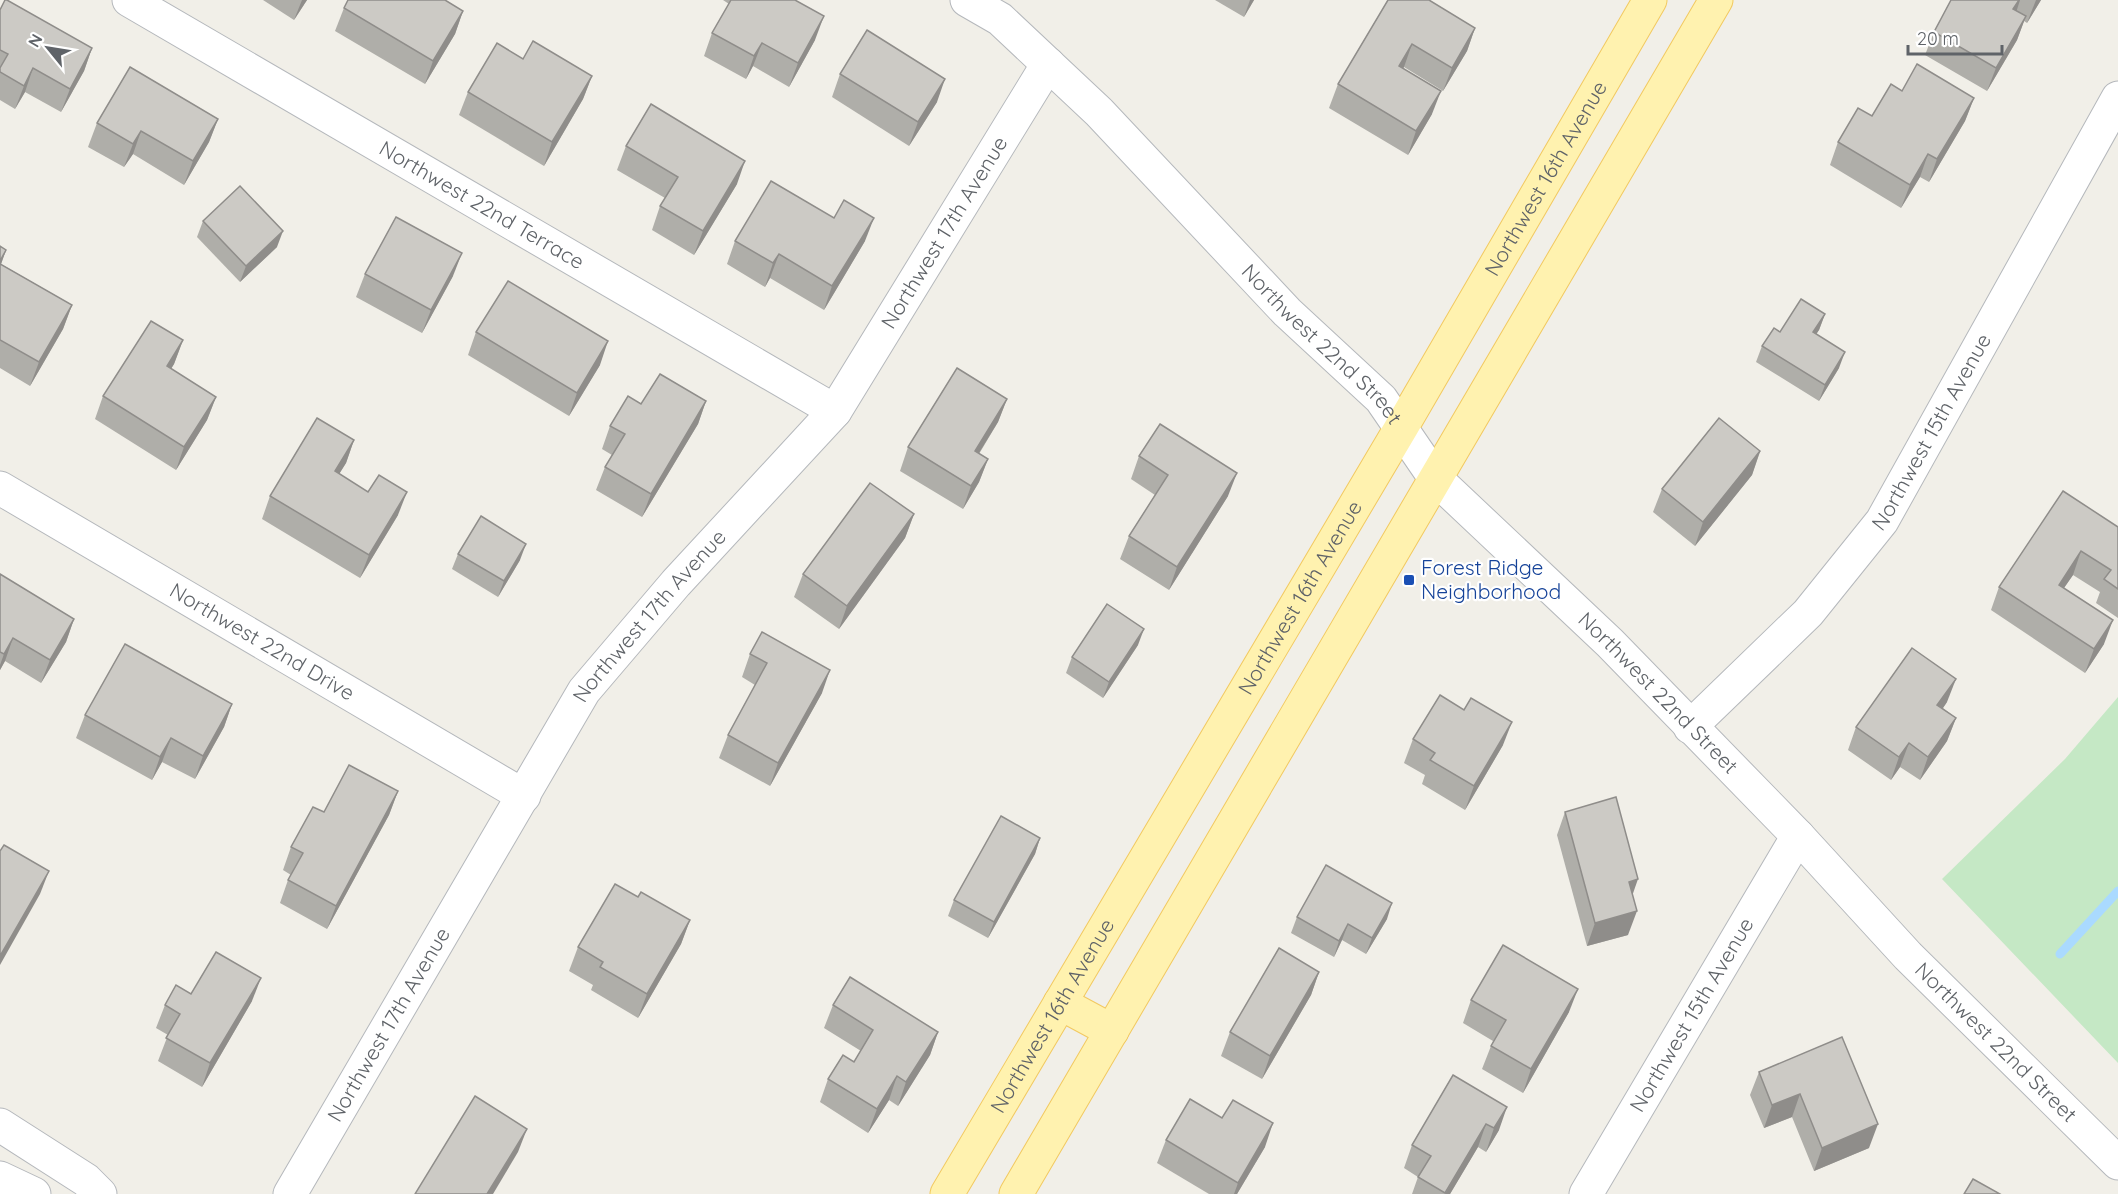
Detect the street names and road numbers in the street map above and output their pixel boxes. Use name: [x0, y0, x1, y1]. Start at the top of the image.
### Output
street label: Northwest 16th Avenue: [1478, 76, 1612, 280]
street label: Northwest 17th Avenue: [875, 131, 1012, 333]
street label: Northwest 22nd Terrace: [375, 135, 589, 274]
street label: Northwest 22nd Street: [1237, 258, 1408, 429]
street label: Northwest 15th Avenue: [1866, 329, 1996, 535]
street label: Northwest 16th Avenue: [1232, 496, 1367, 699]
street label: Northwest 17th Avenue: [566, 524, 731, 707]
street label: Northwest 22nd Drive: [165, 577, 360, 706]
street label: Northwest 22nd Street: [1573, 606, 1744, 779]
street label: Northwest 15th Avenue: [1624, 913, 1759, 1116]
street label: Northwest 16th Avenue: [984, 914, 1119, 1117]
street label: Northwest 17th Avenue: [321, 922, 455, 1126]
street label: Northwest 22nd Street: [1910, 956, 2083, 1127]

